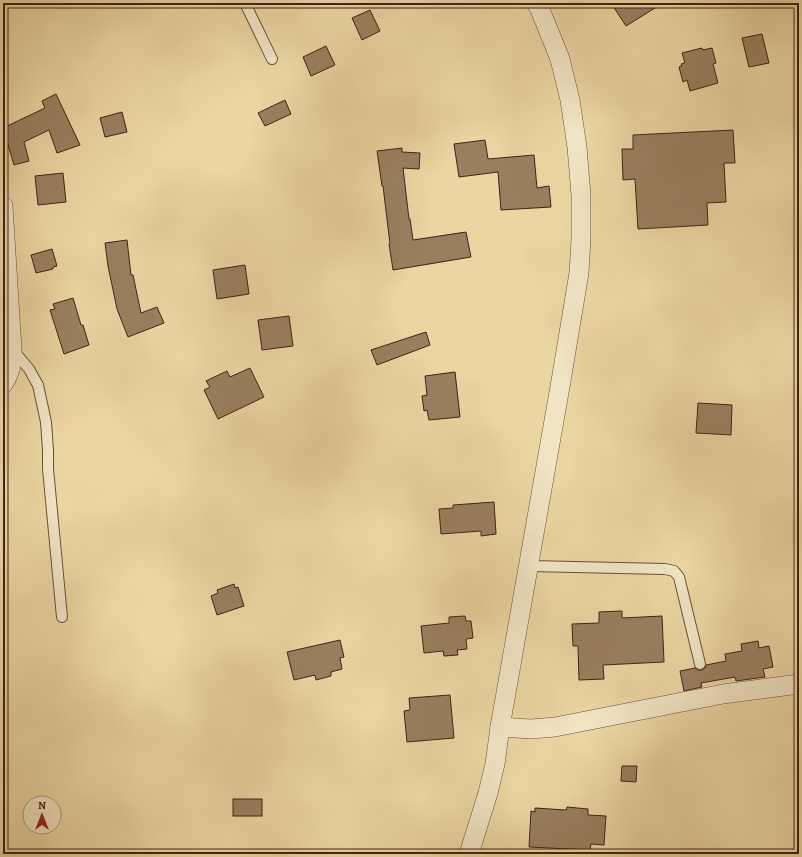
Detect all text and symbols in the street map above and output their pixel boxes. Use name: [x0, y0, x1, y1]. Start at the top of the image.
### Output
north arrow: [22, 795, 62, 835]
text: N: [38, 798, 46, 813]

